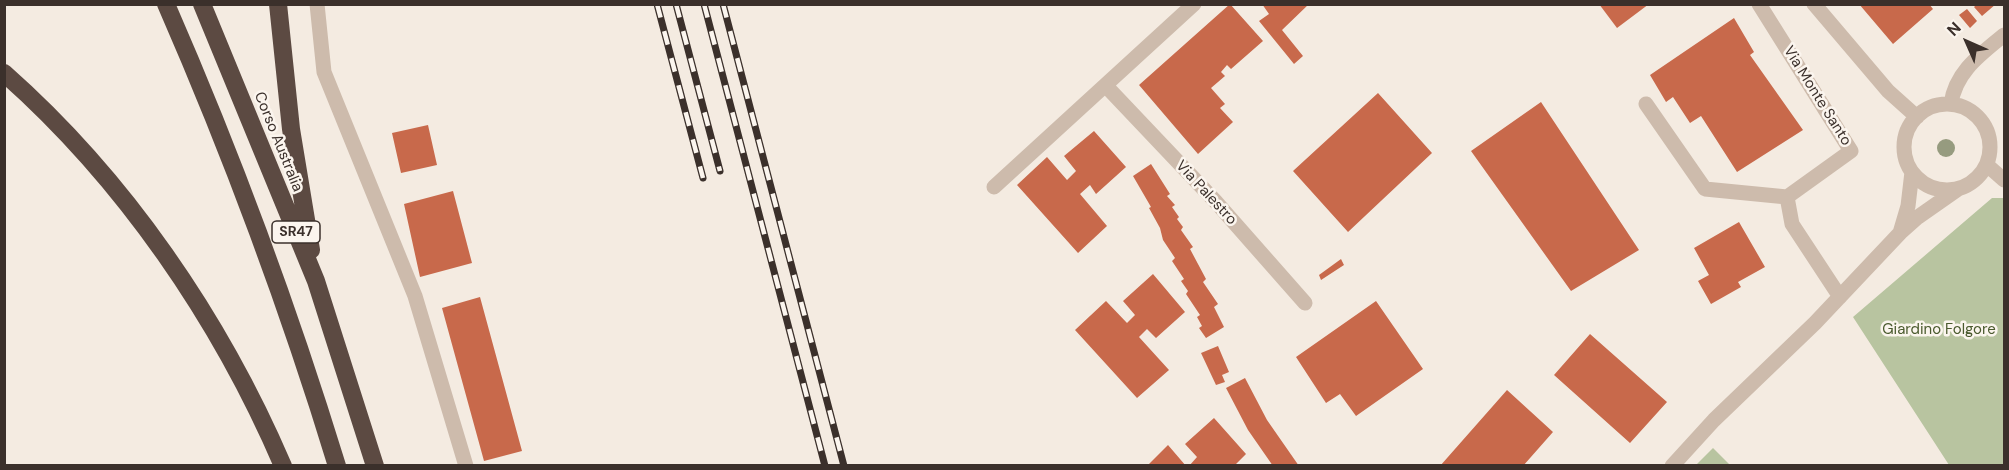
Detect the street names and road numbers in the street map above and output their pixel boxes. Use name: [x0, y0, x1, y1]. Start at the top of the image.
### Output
street label: Via Monte Santo: [1779, 43, 1855, 149]
street label: Corso Australia: [250, 90, 306, 194]
street label: Via Palestro: [1172, 157, 1240, 229]
road number: SR47: [272, 221, 320, 243]

